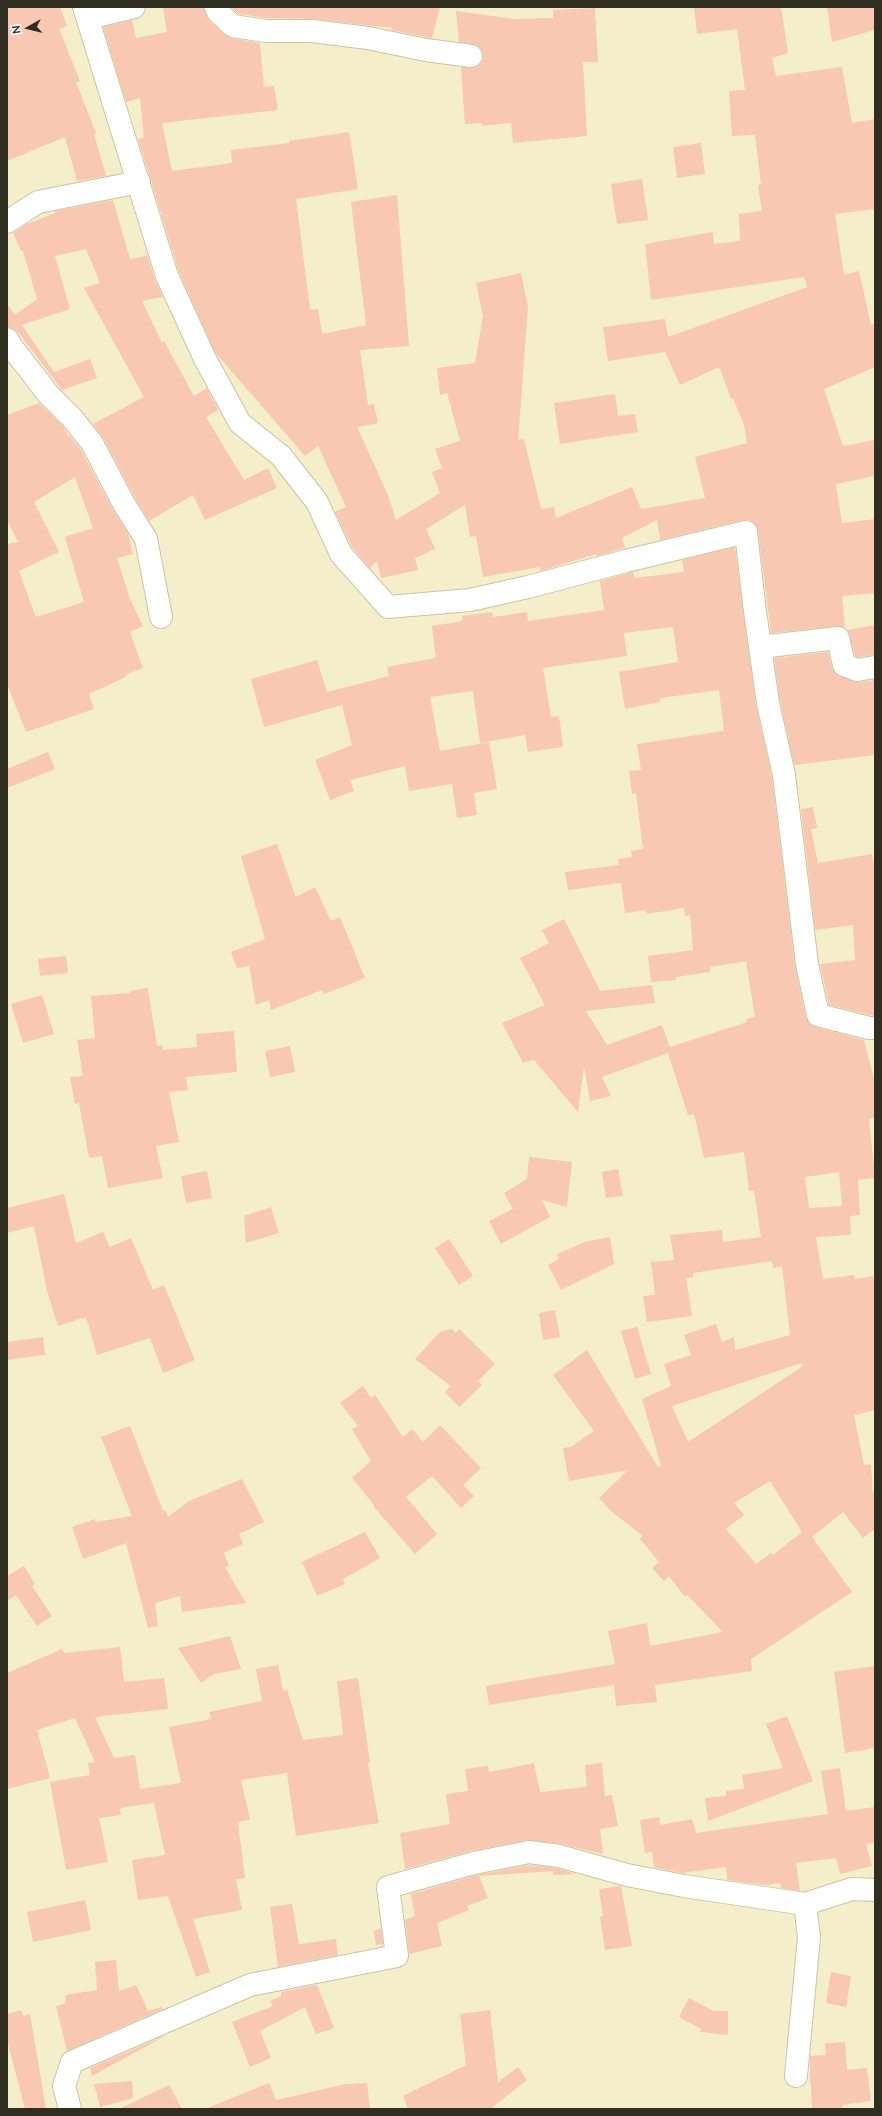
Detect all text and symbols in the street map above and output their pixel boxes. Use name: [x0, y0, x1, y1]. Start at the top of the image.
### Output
north arrow: [8, 8, 48, 48]
text: N: [9, 25, 23, 35]

